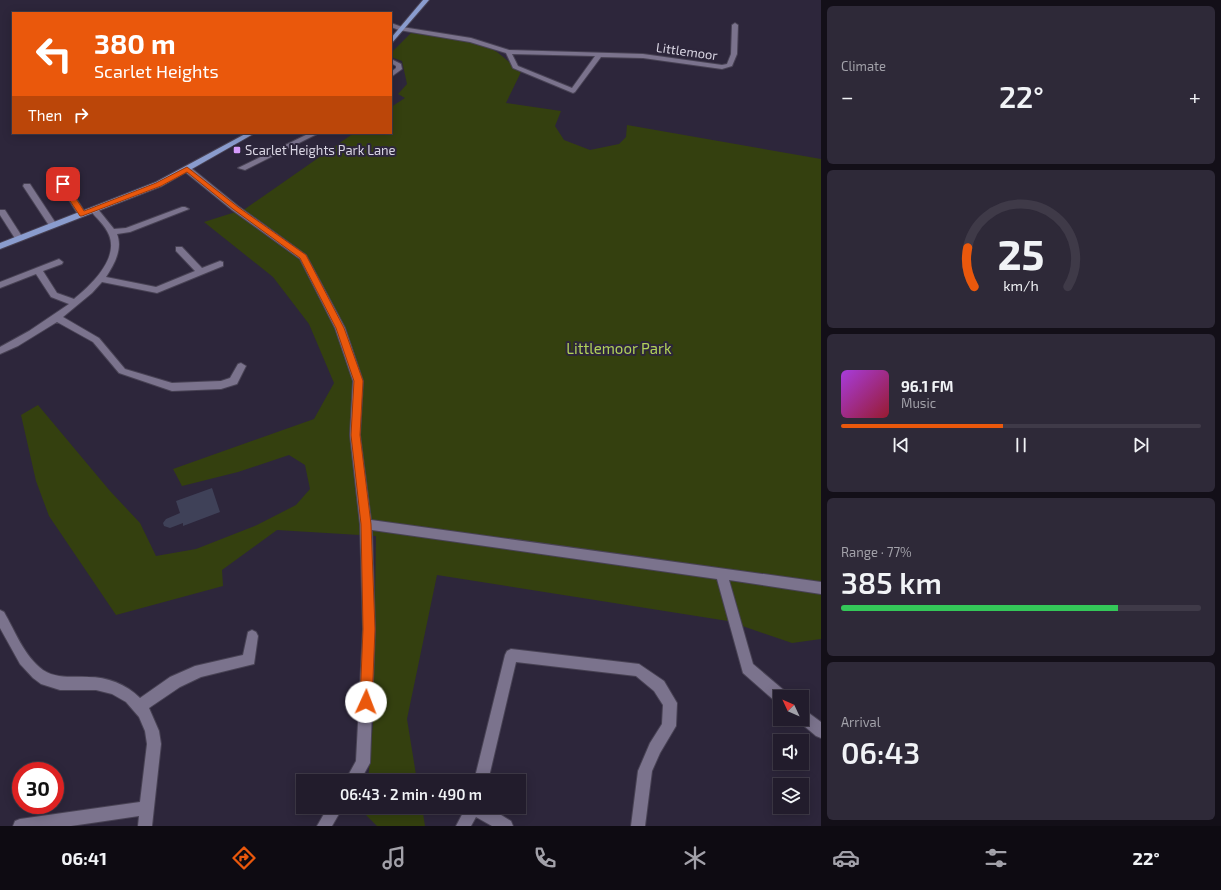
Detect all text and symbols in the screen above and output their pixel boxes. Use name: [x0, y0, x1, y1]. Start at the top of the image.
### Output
text: 380 m: [94, 26, 176, 60]
icon: left: [28, 28, 80, 80]
street label: Littlemoor: [655, 39, 719, 63]
text: Climate: [841, 58, 886, 74]
text: Scarlet Heights: [94, 60, 219, 82]
text: 22°: [999, 78, 1044, 114]
text: −: [841, 83, 854, 109]
text: +: [1189, 83, 1201, 109]
icon: right: [70, 104, 92, 126]
text: Then: [28, 106, 62, 124]
place label: Scarlet Heights Park Lane: [245, 142, 396, 158]
marker: Scarlet Heights Park Lane: [232, 145, 242, 155]
pin: [46, 167, 80, 201]
icon: arrive: [52, 173, 74, 195]
text: 25: [997, 228, 1045, 278]
text: km/h: [1003, 277, 1039, 294]
park label: Littlemoor Park: [566, 339, 672, 357]
text: 96.1 FM: [901, 377, 954, 395]
text: Music: [901, 395, 936, 411]
icon: previous: [890, 434, 912, 456]
icon: pause: [1010, 434, 1032, 456]
icon: next: [1130, 434, 1152, 456]
text: Range · 77%: [841, 544, 912, 560]
text: 385 km: [841, 564, 942, 600]
position arrow: [345, 681, 387, 723]
north arrow: [773, 690, 809, 726]
map controls: [773, 690, 809, 814]
text: Arrival: [841, 714, 881, 730]
button: sound: [773, 734, 809, 770]
text: 06:43: [841, 734, 920, 770]
speed limit sign: 30: [12, 762, 64, 814]
button: layers: [773, 778, 809, 814]
text: 06:43 · 2 min · 490 m: [340, 785, 482, 803]
icon: directions: [230, 844, 258, 872]
icon: music: [380, 844, 408, 872]
icon: phone: [531, 844, 559, 872]
icon: climate: [681, 844, 709, 872]
icon: car: [832, 844, 860, 872]
icon: filters: [982, 844, 1010, 872]
text: 06:41: [61, 847, 107, 869]
text: 22°: [1133, 847, 1160, 869]

